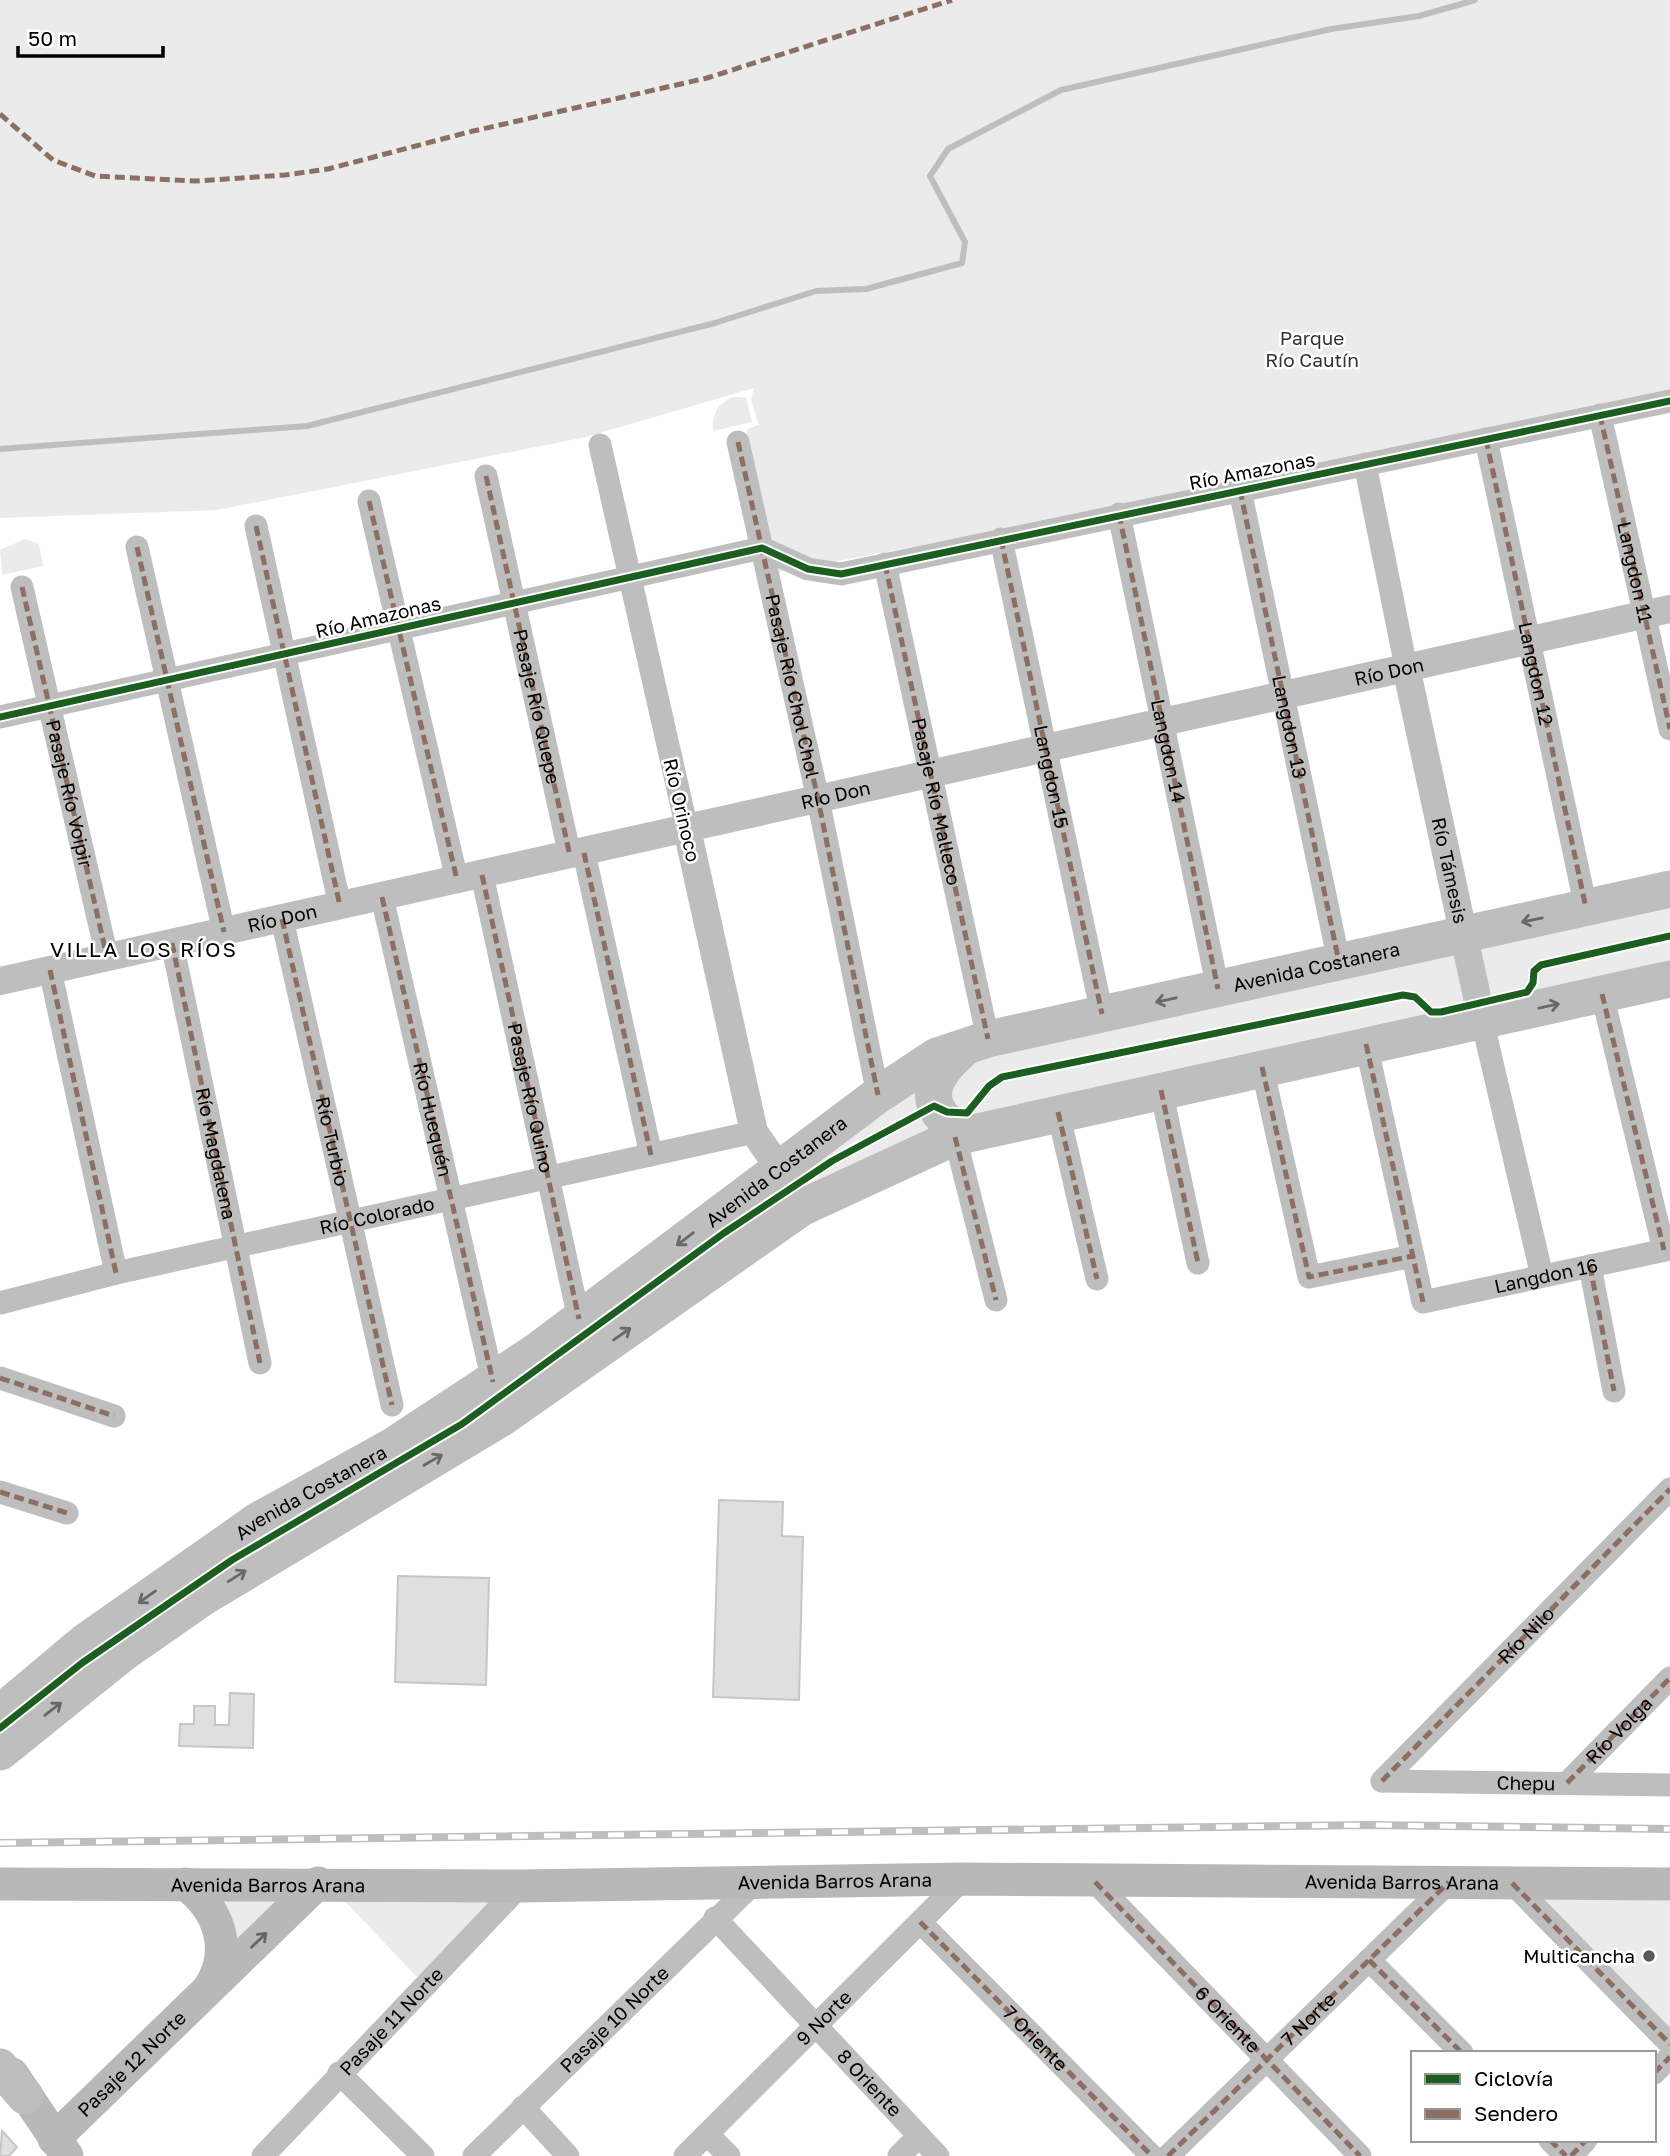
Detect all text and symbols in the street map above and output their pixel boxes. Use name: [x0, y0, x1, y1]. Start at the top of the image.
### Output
scale bar: [18, 14, 163, 58]
text: 50 m: [28, 25, 77, 51]
park label: Parque Río Cautín: [1265, 326, 1359, 371]
street label: Río Amazonas: [1187, 447, 1317, 494]
street label: Langdon 11: [1613, 519, 1658, 625]
street label: Río Amazonas: [313, 591, 443, 642]
street label: Pasaje Río Chol Chol: [761, 592, 825, 780]
street label: Langdon 12: [1514, 620, 1559, 727]
street label: Pasaje Río Quepe: [509, 627, 566, 786]
street label: Río Don: [1352, 652, 1426, 690]
street label: Langdon 13: [1268, 673, 1312, 781]
street label: Langdon 14: [1147, 697, 1191, 805]
street label: Pasaje Río Malleco: [908, 715, 966, 887]
street label: Pasaje Río Voipir: [42, 717, 98, 870]
street label: Langdon 15: [1030, 723, 1074, 830]
street label: Río Orinoco: [659, 756, 706, 864]
street label: Río Don: [798, 775, 872, 813]
street label: Río Támesis: [1428, 815, 1473, 926]
street label: Río Don: [245, 899, 319, 937]
one-way arrow: [1521, 913, 1544, 927]
district label: VILLA LOS RÍOS: [50, 936, 238, 962]
street label: Avenida Costanera: [1231, 937, 1402, 996]
one-way arrow: [1155, 994, 1178, 1008]
one-way arrow: [1537, 998, 1560, 1012]
street label: Pasaje Río Quino: [504, 1021, 559, 1175]
street label: Río Huequén: [409, 1060, 458, 1179]
street label: Río Magdalena: [192, 1085, 242, 1222]
street label: Río Turbio: [312, 1094, 354, 1188]
street label: Avenida Costanera: [701, 1111, 851, 1231]
street label: Río Colorado: [317, 1191, 436, 1239]
one-way arrow: [677, 1231, 695, 1246]
street label: Langdon 16: [1492, 1253, 1600, 1297]
one-way arrow: [612, 1327, 631, 1341]
street label: Avenida Costanera: [230, 1440, 390, 1544]
one-way arrow: [422, 1453, 442, 1467]
one-way arrow: [227, 1569, 247, 1583]
one-way arrow: [138, 1590, 157, 1604]
street label: Río Nilo: [1492, 1601, 1559, 1668]
street label: Río Volga: [1580, 1691, 1657, 1768]
one-way arrow: [43, 1701, 61, 1716]
street label: Chepu: [1496, 1771, 1556, 1794]
street label: Avenida Barros Arana: [738, 1867, 932, 1894]
street label: Avenida Barros Arana: [1305, 1869, 1499, 1894]
street label: Avenida Barros Arana: [171, 1873, 365, 1896]
one-way arrow: [250, 1932, 267, 1949]
place label: Multicancha: [1523, 1944, 1635, 1967]
marker: Multicancha: [1641, 1948, 1657, 1964]
street label: Pasaje 10 Norte: [555, 1961, 673, 2077]
street label: Pasaje 11 Norte: [334, 1962, 448, 2080]
street label: 6 Oriente: [1191, 1981, 1266, 2057]
street label: 9 Norte: [791, 1985, 856, 2050]
street label: 7 Norte: [1276, 1987, 1340, 2050]
street label: 7 Oriente: [999, 2001, 1073, 2076]
street label: Pasaje 12 Norte: [72, 2006, 190, 2121]
street label: 8 Oriente: [833, 2044, 907, 2121]
legend: [1411, 2051, 1656, 2142]
text: Ciclovía: [1474, 2065, 1553, 2091]
text: Sendero: [1474, 2100, 1558, 2126]

